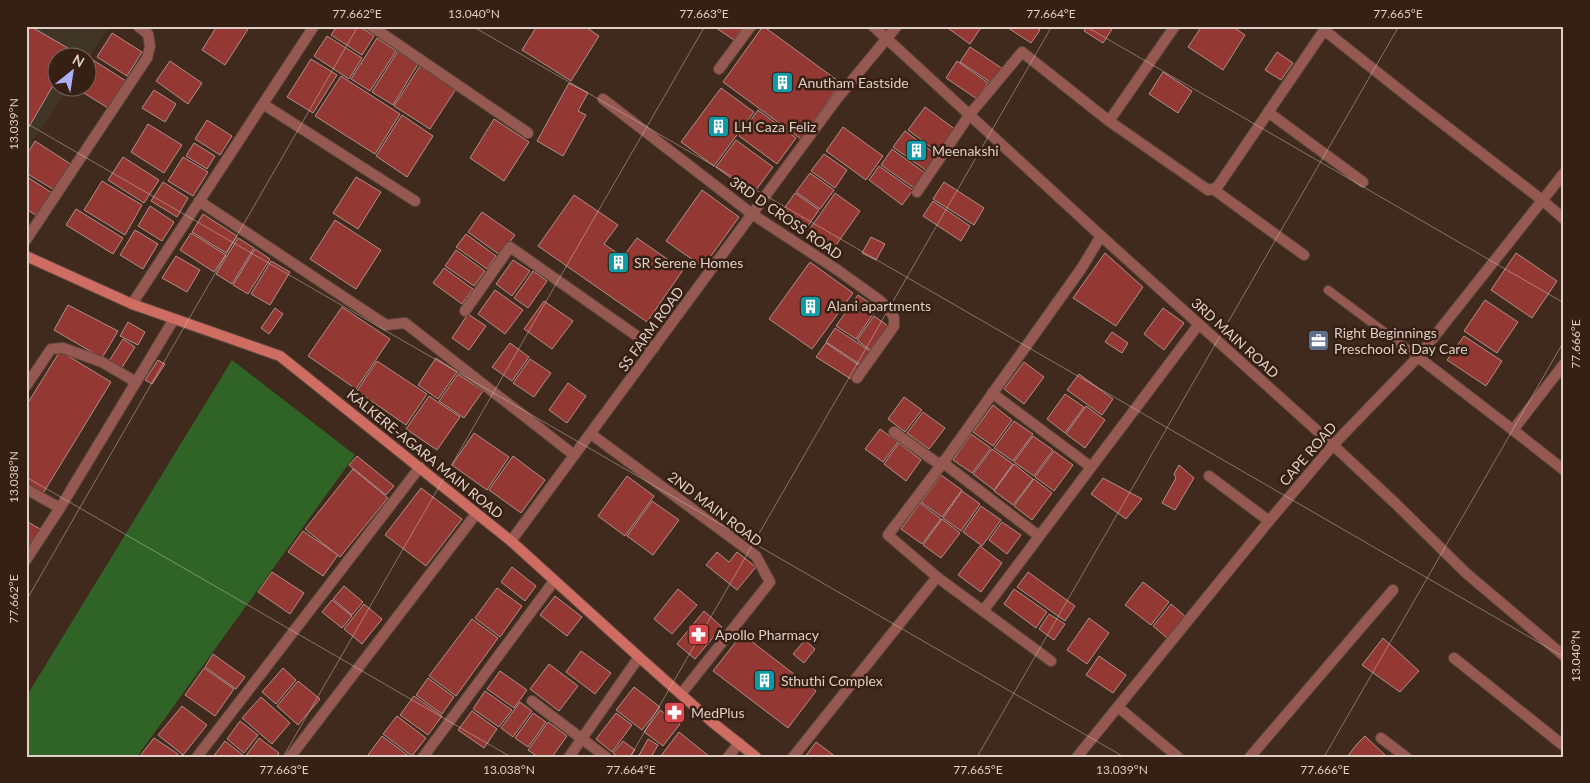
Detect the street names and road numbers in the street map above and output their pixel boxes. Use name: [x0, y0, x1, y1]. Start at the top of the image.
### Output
street label: 3RD D CROSS ROAD: [727, 172, 846, 263]
street label: SS FARM ROAD: [614, 283, 687, 374]
street label: 3RD MAIN ROAD: [1188, 294, 1282, 381]
street label: KALKERE-AGARA MAIN ROAD: [344, 385, 507, 522]
street label: CAPE ROAD: [1275, 418, 1340, 489]
street label: 2ND MAIN ROAD: [665, 468, 766, 550]

